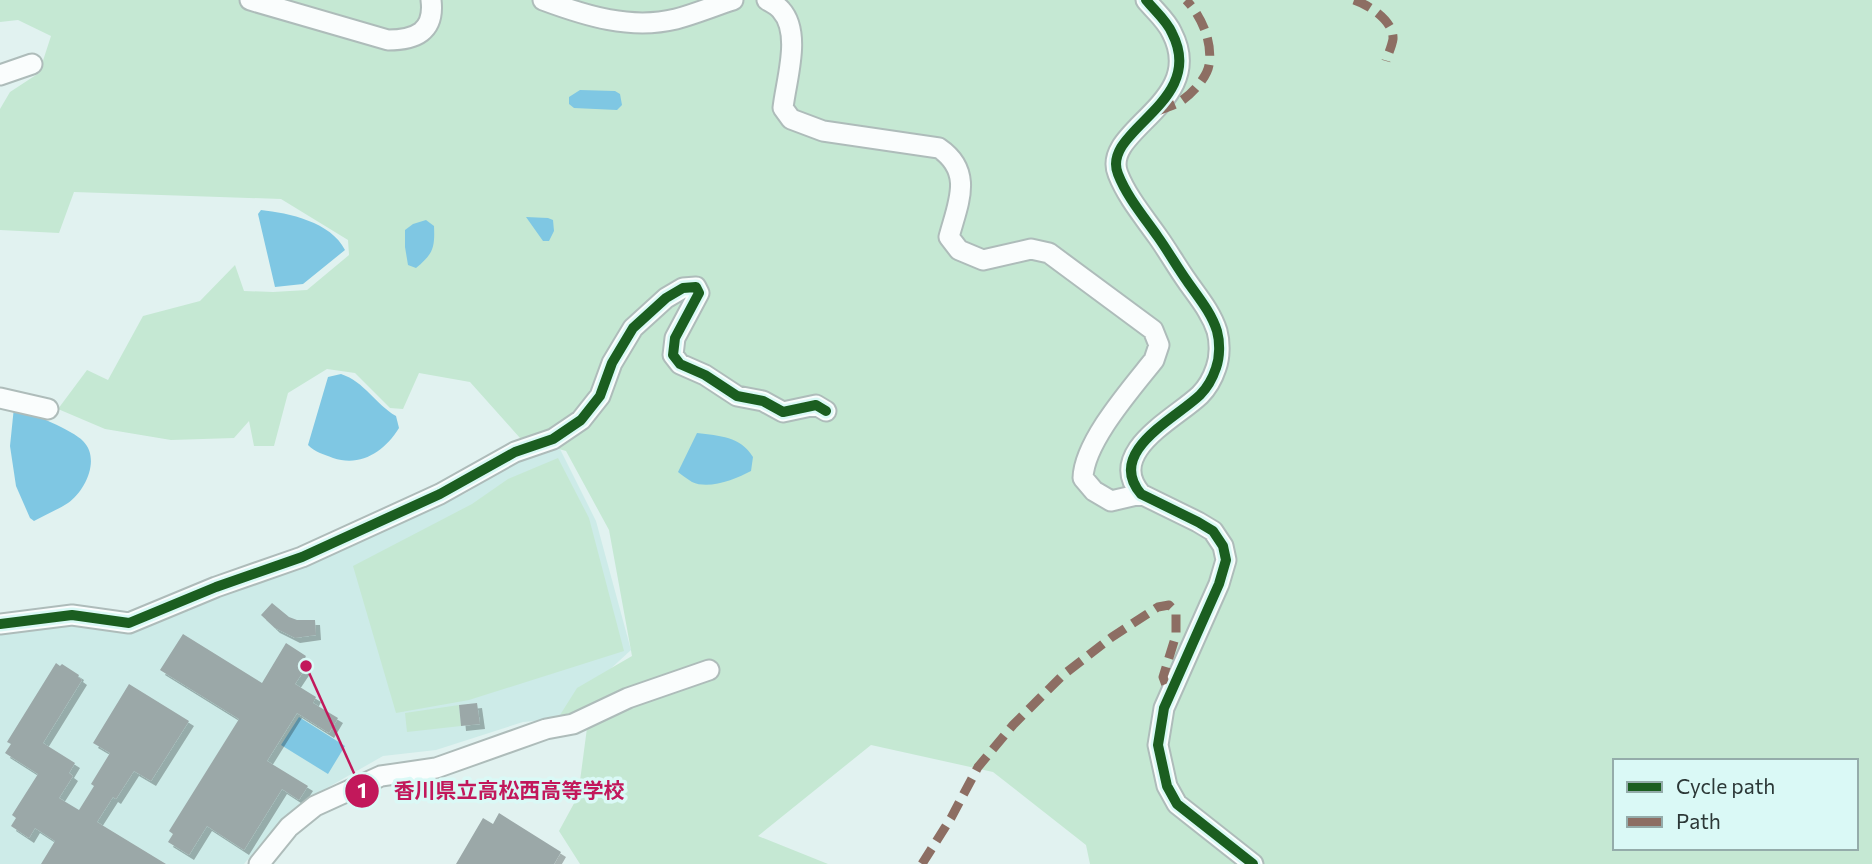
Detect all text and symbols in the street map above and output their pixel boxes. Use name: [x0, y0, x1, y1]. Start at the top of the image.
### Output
legend: [1613, 759, 1858, 850]
callout: 香川県立高松西高等学校: [344, 770, 638, 812]
text: Cycle path: [1676, 773, 1775, 798]
text: 1: [357, 777, 367, 802]
text: 香川県立高松西高等学校: [394, 777, 625, 802]
text: Path: [1676, 808, 1721, 833]

